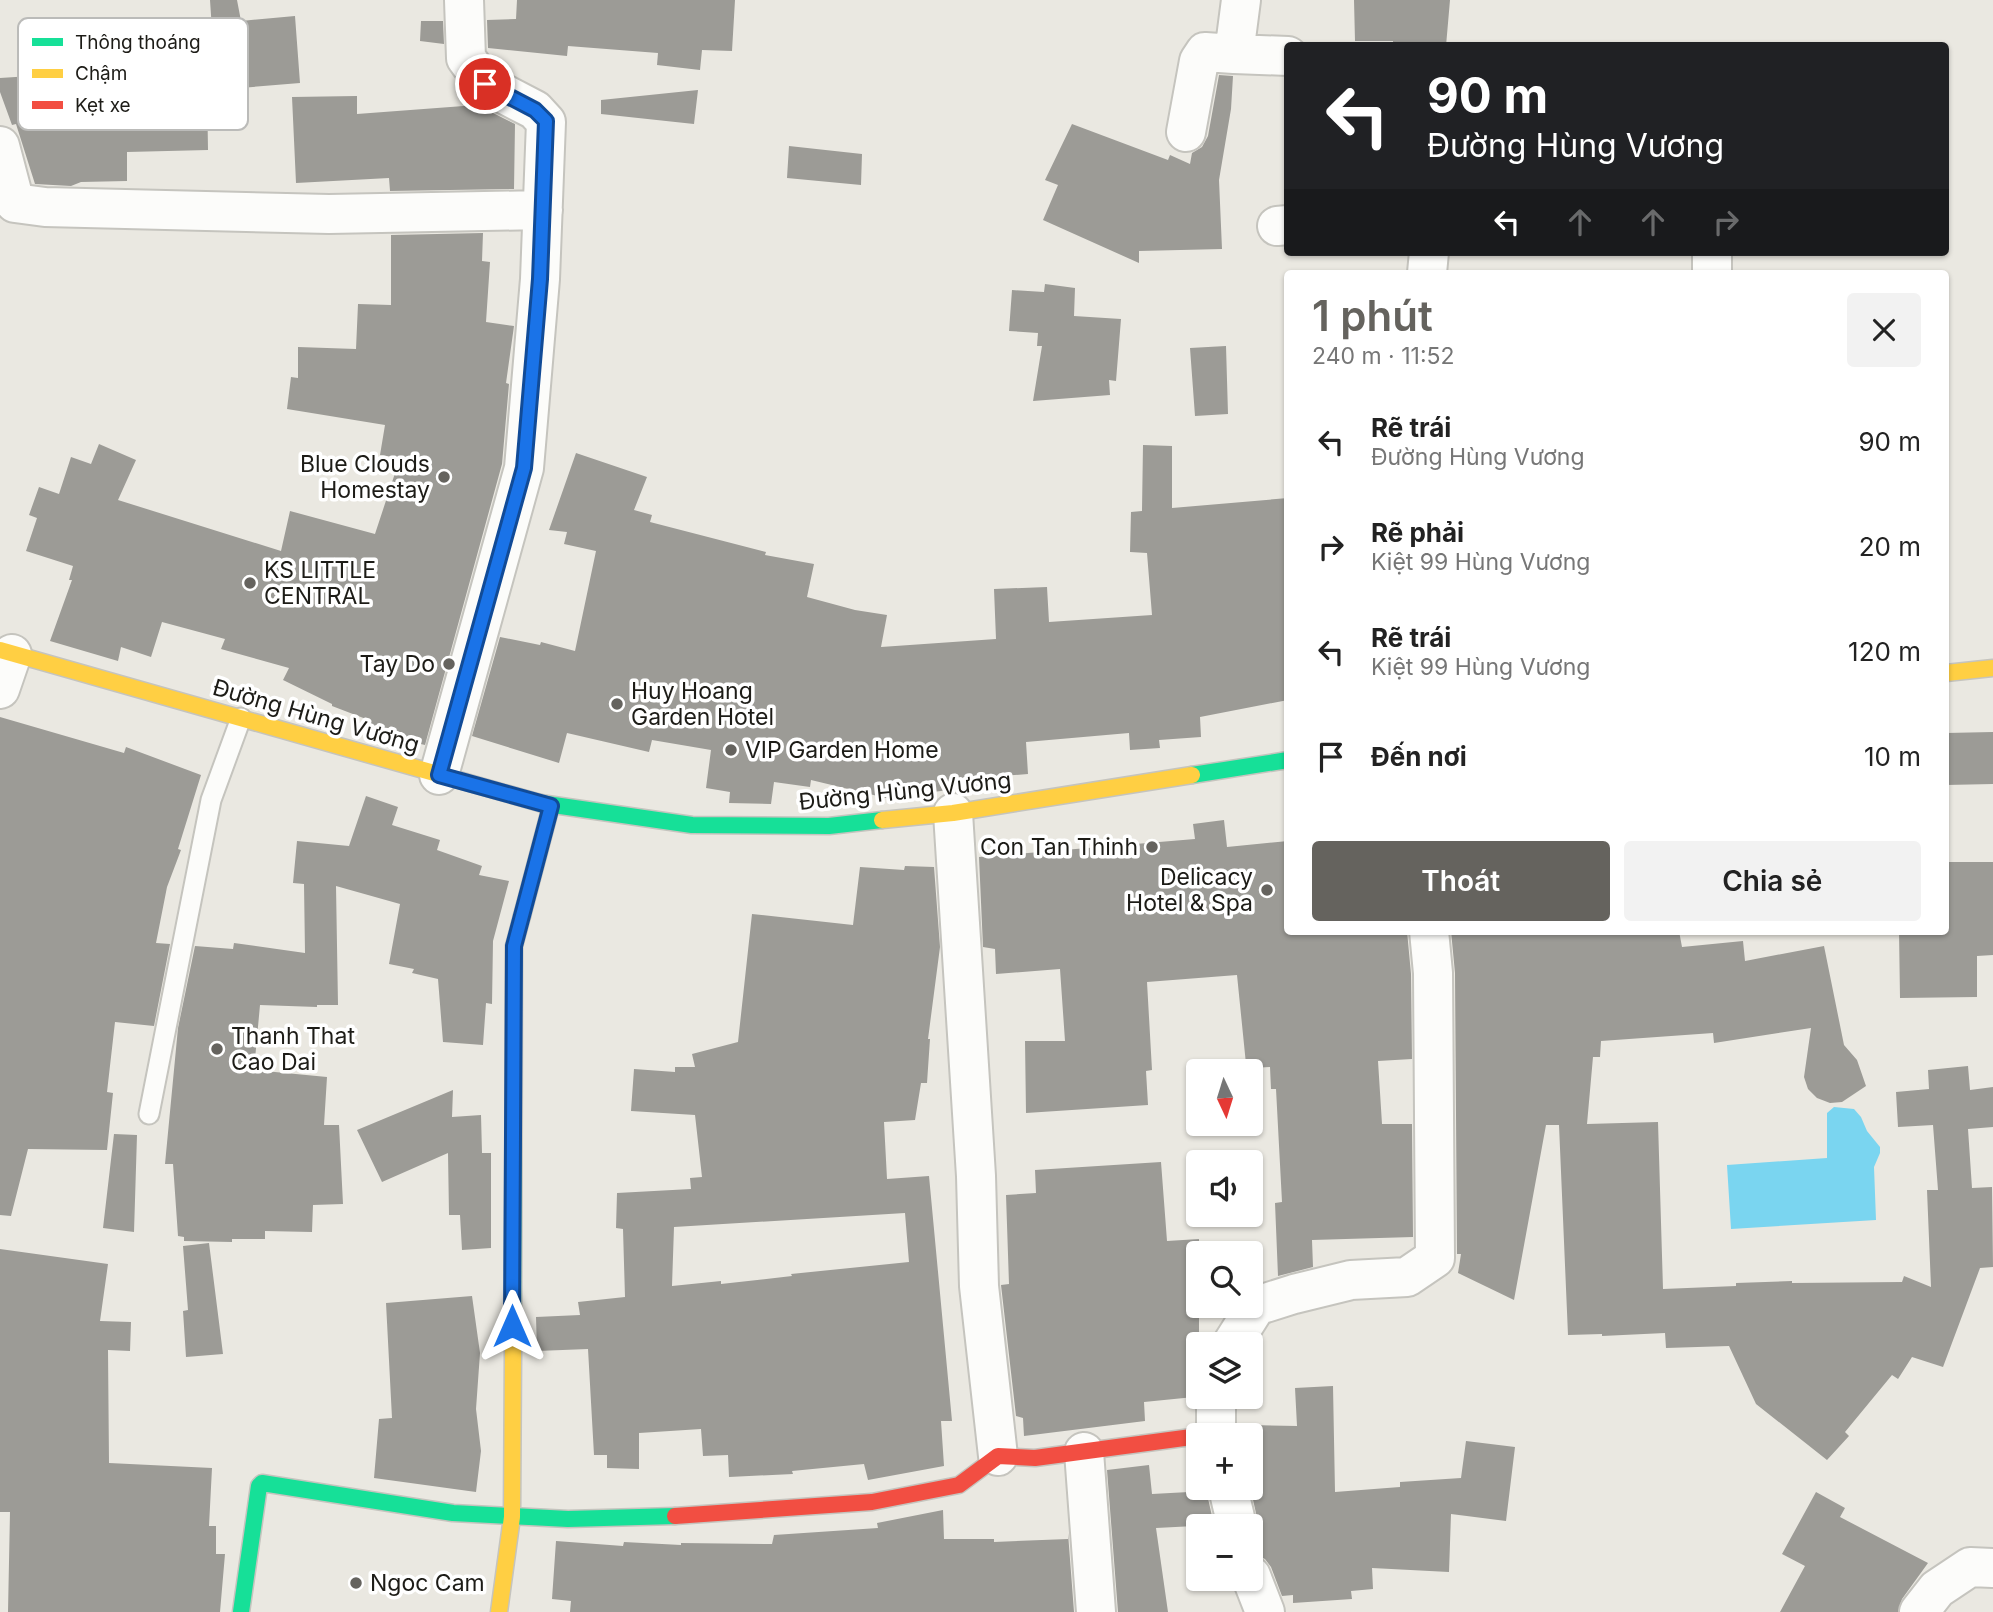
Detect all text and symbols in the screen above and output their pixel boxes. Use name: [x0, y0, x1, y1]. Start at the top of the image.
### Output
legend: [18, 18, 248, 130]
text: Thông thoáng: [75, 31, 201, 54]
pin: [455, 54, 515, 114]
text: Chậm: [75, 62, 127, 85]
icon: arrive: [466, 65, 504, 103]
text: 90 m: [1427, 66, 1548, 125]
icon: left: [1312, 70, 1403, 161]
text: Kẹt xe: [75, 94, 131, 117]
text: Đường Hùng Vương: [1427, 126, 1724, 165]
icon: left: [1488, 203, 1526, 241]
icon: ahead: [1561, 203, 1599, 241]
icon: ahead: [1634, 203, 1672, 241]
icon: right: [1707, 203, 1745, 241]
text: 1 phút: [1312, 290, 1433, 341]
button: close: [1847, 293, 1921, 367]
text: 240 m · 11:52: [1312, 342, 1455, 370]
text: Rẽ trái: [1371, 412, 1451, 443]
icon: left: [1312, 423, 1350, 461]
text: 90 m: [1858, 426, 1921, 457]
text: Đường Hùng Vương: [1371, 443, 1585, 471]
place label: Blue Clouds Homestay: [300, 450, 430, 504]
marker: Blue Clouds Homestay: [436, 469, 452, 485]
text: Rẽ phải: [1371, 517, 1464, 548]
icon: right: [1312, 528, 1350, 566]
text: 20 m: [1859, 531, 1921, 562]
text: Kiệt 99 Hùng Vương: [1371, 548, 1590, 576]
place label: KS LITTLE CENTRAL: [264, 556, 376, 610]
marker: KS LITTLE CENTRAL: [242, 575, 258, 591]
text: Rẽ trái: [1371, 622, 1451, 653]
icon: left: [1312, 633, 1350, 671]
text: 120 m: [1848, 636, 1921, 667]
place label: Tay Do: [359, 650, 435, 678]
text: Kiệt 99 Hùng Vương: [1371, 653, 1590, 681]
marker: Tay Do: [441, 656, 457, 672]
street label: Đường Hùng Vương: [209, 673, 423, 759]
place label: Huy Hoang Garden Hotel: [631, 677, 774, 731]
marker: Huy Hoang Garden Hotel: [609, 696, 625, 712]
place label: VIP Garden Home: [745, 736, 939, 764]
icon: arrive: [1312, 738, 1350, 776]
text: Đến nơi: [1371, 741, 1467, 772]
text: 10 m: [1864, 741, 1921, 772]
marker: VIP Garden Home: [723, 742, 739, 758]
street label: Đường Hùng Vương: [797, 766, 1013, 816]
place label: Con Tan Thinh: [980, 833, 1138, 861]
marker: Con Tan Thinh: [1144, 839, 1160, 855]
button: Thoát: [1312, 841, 1610, 921]
button: Chia sẻ: [1624, 841, 1921, 921]
place label: Delicacy Hotel & Spa: [1126, 863, 1253, 917]
marker: Delicacy Hotel & Spa: [1259, 882, 1275, 898]
place label: Thanh That Cao Dai: [231, 1022, 355, 1076]
marker: Thanh That Cao Dai: [209, 1041, 225, 1057]
north arrow: [1186, 1059, 1264, 1136]
map controls: [1186, 1059, 1263, 1591]
button: sound: [1186, 1150, 1263, 1227]
button: search: [1186, 1241, 1263, 1318]
position arrow: [475, 1289, 549, 1363]
button: layers: [1186, 1332, 1263, 1409]
button: +: [1186, 1423, 1263, 1500]
button: −: [1186, 1514, 1263, 1591]
place label: Ngoc Cam: [370, 1569, 485, 1597]
marker: Ngoc Cam: [348, 1575, 364, 1591]

